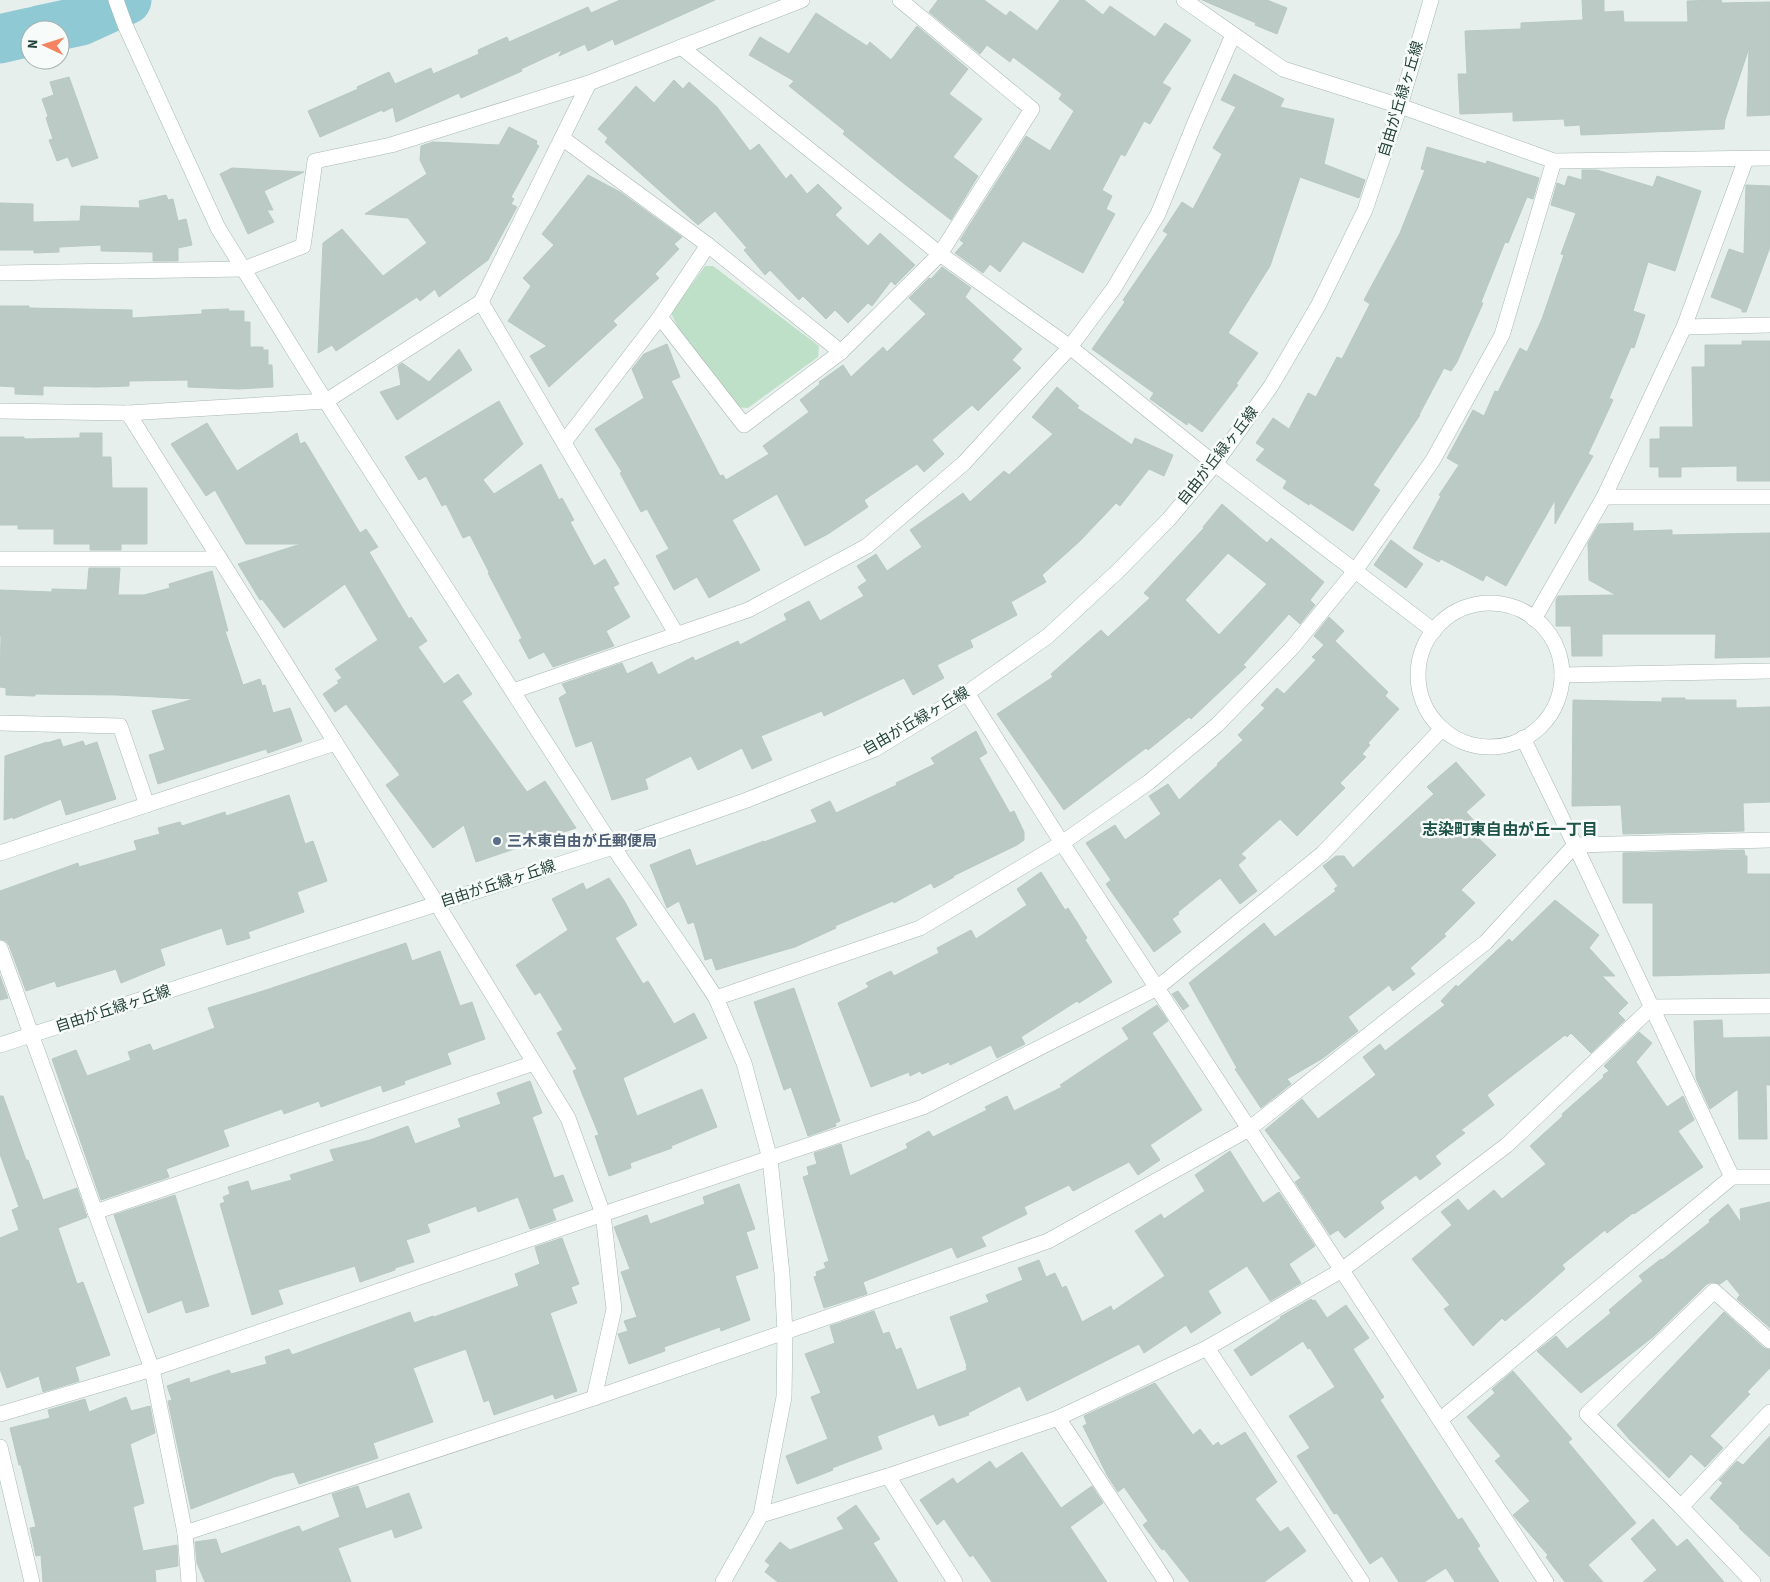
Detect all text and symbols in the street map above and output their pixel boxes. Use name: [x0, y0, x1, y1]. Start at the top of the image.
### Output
north arrow: [20, 20, 70, 70]
text: N: [23, 39, 43, 50]
street label: 自由が丘緑ヶ丘線: [1373, 39, 1429, 159]
street label: 自由が丘緑ヶ丘線: [1173, 402, 1263, 510]
street label: 自由が丘緑ヶ丘線: [859, 682, 973, 760]
district label: 志染町東自由が丘一丁目: [1422, 819, 1598, 841]
place label: 三木東自由が丘郵便局: [507, 831, 657, 852]
marker: 三木東自由が丘郵便局: [491, 835, 503, 847]
street label: 自由が丘緑ヶ丘線: [438, 855, 558, 913]
street label: 自由が丘緑ヶ丘線: [53, 980, 173, 1038]

